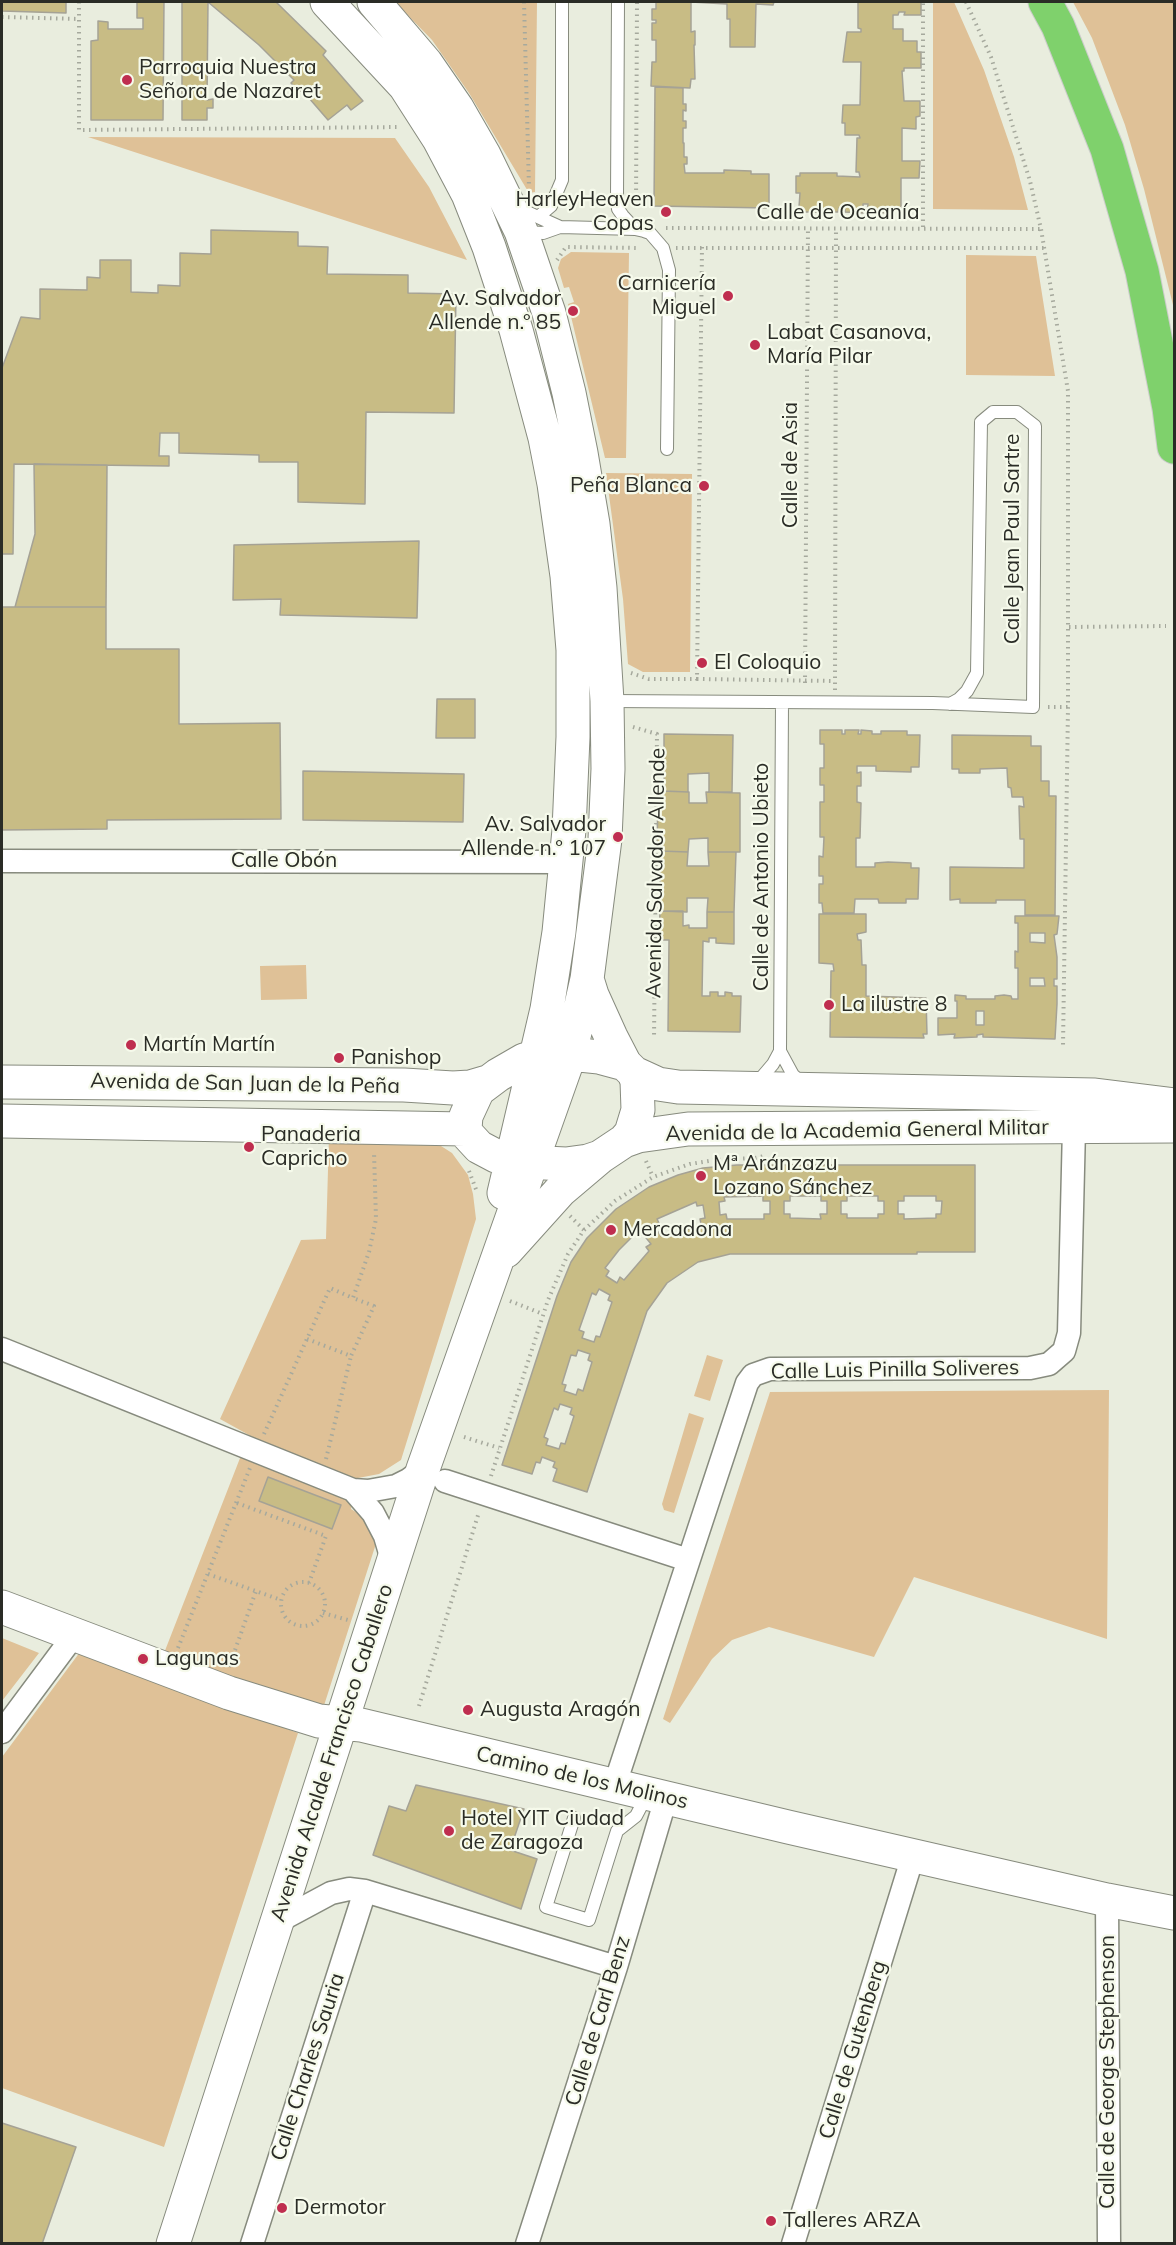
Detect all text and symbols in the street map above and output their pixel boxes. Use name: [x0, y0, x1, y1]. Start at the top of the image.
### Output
place label: Parroquia Nuestra Señora de Nazaret: [139, 55, 321, 105]
marker: Parroquia Nuestra Señora de Nazaret: [120, 73, 134, 87]
place label: HarleyHeaven Copas: [516, 187, 654, 237]
street label: Calle de Oceanía: [756, 200, 920, 226]
marker: HarleyHeaven Copas: [659, 205, 673, 219]
place label: Carnicería Miguel: [618, 271, 716, 321]
place label: Av. Salvador Allende n.º 85: [428, 286, 561, 336]
marker: Carnicería Miguel: [721, 289, 735, 303]
marker: Av. Salvador Allende n.º 85: [566, 304, 580, 318]
place label: Labat Casanova, María Pilar: [767, 320, 931, 370]
marker: Labat Casanova, María Pilar: [748, 338, 762, 352]
street label: Calle de Asia: [778, 402, 804, 528]
street label: Calle Jean Paul Sartre: [1000, 434, 1026, 644]
place label: Peña Blanca: [570, 473, 692, 499]
marker: Peña Blanca: [697, 479, 711, 493]
place label: El Coloquio: [714, 650, 821, 676]
marker: El Coloquio: [695, 656, 709, 670]
street label: Avenida Salvador Allende: [641, 748, 671, 998]
street label: Calle de Antonio Ubieto: [749, 763, 775, 991]
place label: Av. Salvador Allende n.º 107: [461, 812, 606, 862]
marker: Av. Salvador Allende n.º 107: [611, 830, 625, 844]
street label: Calle Obón: [231, 848, 337, 874]
place label: La ilustre 8: [841, 992, 947, 1018]
marker: La ilustre 8: [822, 998, 836, 1012]
place label: Martín Martín: [143, 1032, 275, 1058]
marker: Martín Martín: [124, 1038, 138, 1052]
place label: Panishop: [351, 1045, 441, 1071]
marker: Panishop: [332, 1051, 346, 1065]
street label: Avenida de San Juan de la Peña: [90, 1069, 400, 1099]
street label: Avenida de la Academia General Militar: [665, 1115, 1049, 1147]
place label: Panaderia Capricho: [261, 1122, 361, 1172]
marker: Panaderia Capricho: [242, 1140, 256, 1154]
place label: Mª Aránzazu Lozano Sánchez: [713, 1151, 872, 1201]
marker: Mª Aránzazu Lozano Sánchez: [694, 1169, 708, 1183]
place label: Mercadona: [623, 1217, 732, 1243]
marker: Mercadona: [604, 1223, 618, 1237]
street label: Calle Luis Pinilla Soliveres: [770, 1355, 1020, 1385]
street label: Avenida Alcalde Francisco Caballero: [265, 1581, 399, 1925]
place label: Lagunas: [155, 1646, 239, 1672]
marker: Lagunas: [136, 1652, 150, 1666]
place label: Augusta Aragón: [480, 1697, 641, 1723]
marker: Augusta Aragón: [461, 1703, 475, 1717]
street label: Camino de los Molinos: [473, 1741, 691, 1815]
place label: Hotel YIT Ciudad de Zaragoza: [461, 1806, 624, 1856]
marker: Hotel YIT Ciudad de Zaragoza: [442, 1824, 456, 1838]
street label: Calle de Carl Benz: [560, 1933, 636, 2109]
street label: Calle de George Stephenson: [1095, 1935, 1121, 2209]
street label: Calle de Gutenberg: [814, 1958, 892, 2142]
street label: Calle Charles Sauria: [266, 1970, 350, 2164]
place label: Dermotor: [294, 2195, 386, 2221]
marker: Dermotor: [275, 2201, 289, 2215]
place label: Talleres ARZA: [783, 2208, 921, 2234]
marker: Talleres ARZA: [764, 2214, 778, 2228]

